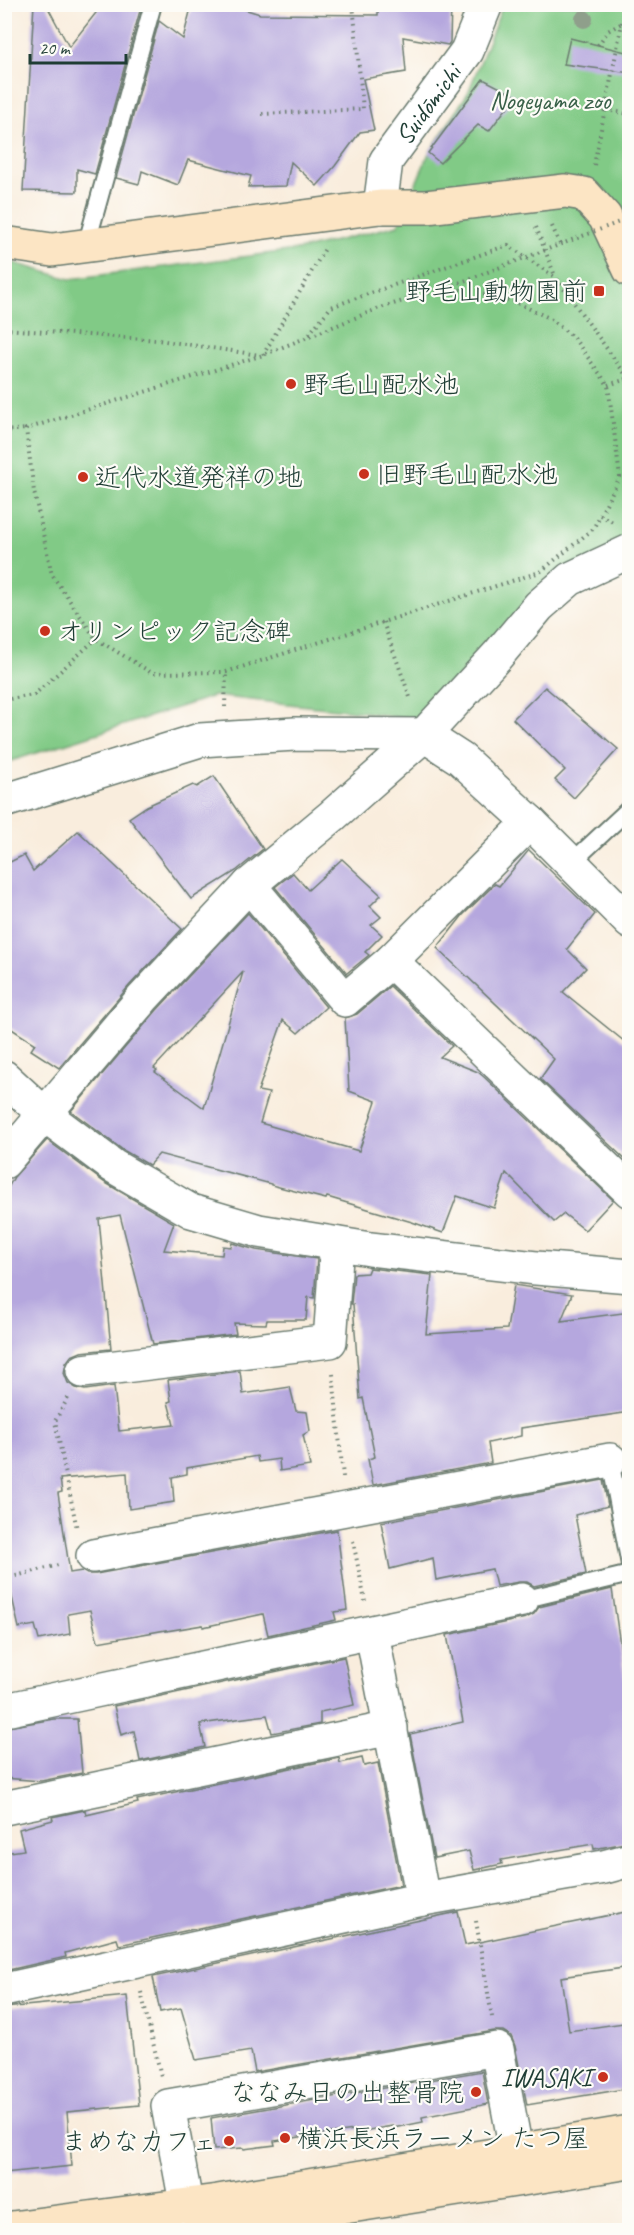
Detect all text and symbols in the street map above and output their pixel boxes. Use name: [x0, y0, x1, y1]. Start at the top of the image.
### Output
scale bar: [30, 27, 126, 65]
text: 20 m: [39, 37, 72, 59]
street label: Suidōmichi: [388, 55, 470, 151]
park label: Nogeyama zoo: [490, 84, 612, 117]
place label: 野毛山動物園前: [405, 275, 587, 308]
marker: 野毛山動物園前: [592, 284, 606, 298]
place label: 野毛山配水池: [303, 368, 459, 401]
marker: 野毛山配水池: [284, 377, 298, 391]
place label: 旧野毛山配水池: [376, 458, 558, 491]
place label: 近代水道発祥の地: [95, 461, 303, 494]
marker: 旧野毛山配水池: [357, 467, 371, 481]
marker: 近代水道発祥の地: [76, 470, 90, 484]
place label: オリンピック記念碑: [57, 615, 291, 648]
marker: オリンピック記念碑: [38, 624, 52, 638]
place label: IWASAKI: [501, 2061, 597, 2094]
marker: IWASAKI: [596, 2070, 610, 2084]
place label: ななみ日の出整骨院: [230, 2076, 464, 2109]
marker: ななみ日の出整骨院: [469, 2085, 483, 2099]
place label: 横浜長浜ラーメン たつ屋: [297, 2122, 589, 2155]
place label: まめなカフェ: [61, 2125, 217, 2158]
marker: 横浜長浜ラーメン たつ屋: [278, 2131, 292, 2145]
marker: まめなカフェ: [222, 2134, 236, 2148]

